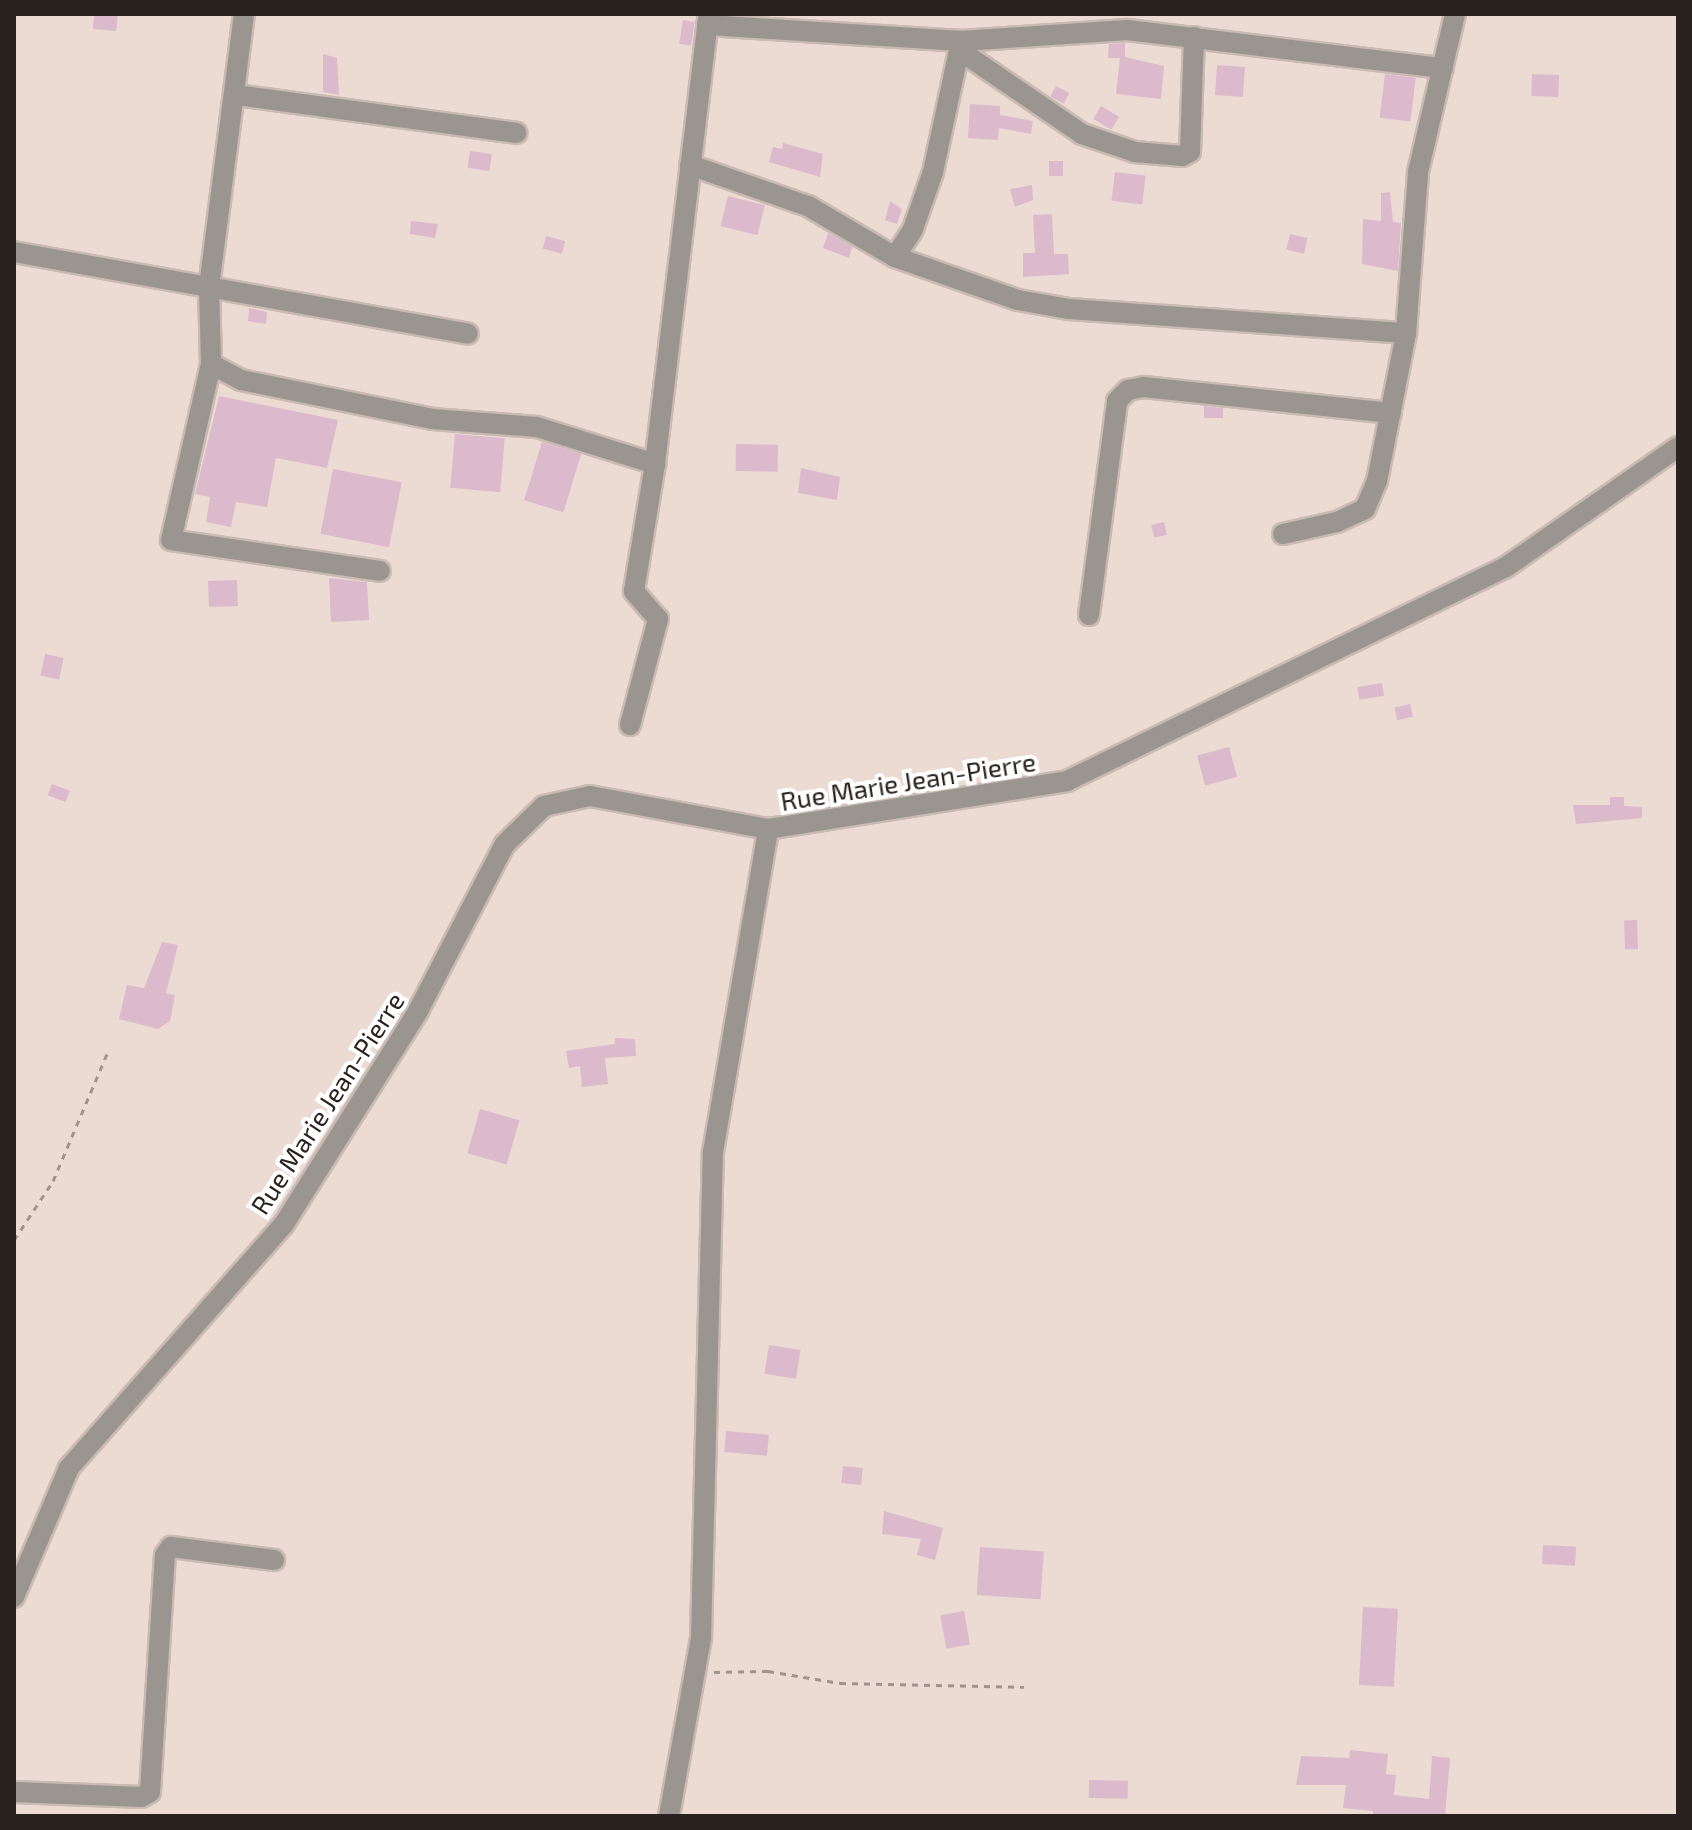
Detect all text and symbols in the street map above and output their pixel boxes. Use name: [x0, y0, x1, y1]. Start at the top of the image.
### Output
street label: Rue Marie Jean-Pierre: [778, 745, 1038, 817]
street label: Rue Marie Jean-Pierre: [244, 986, 410, 1220]

